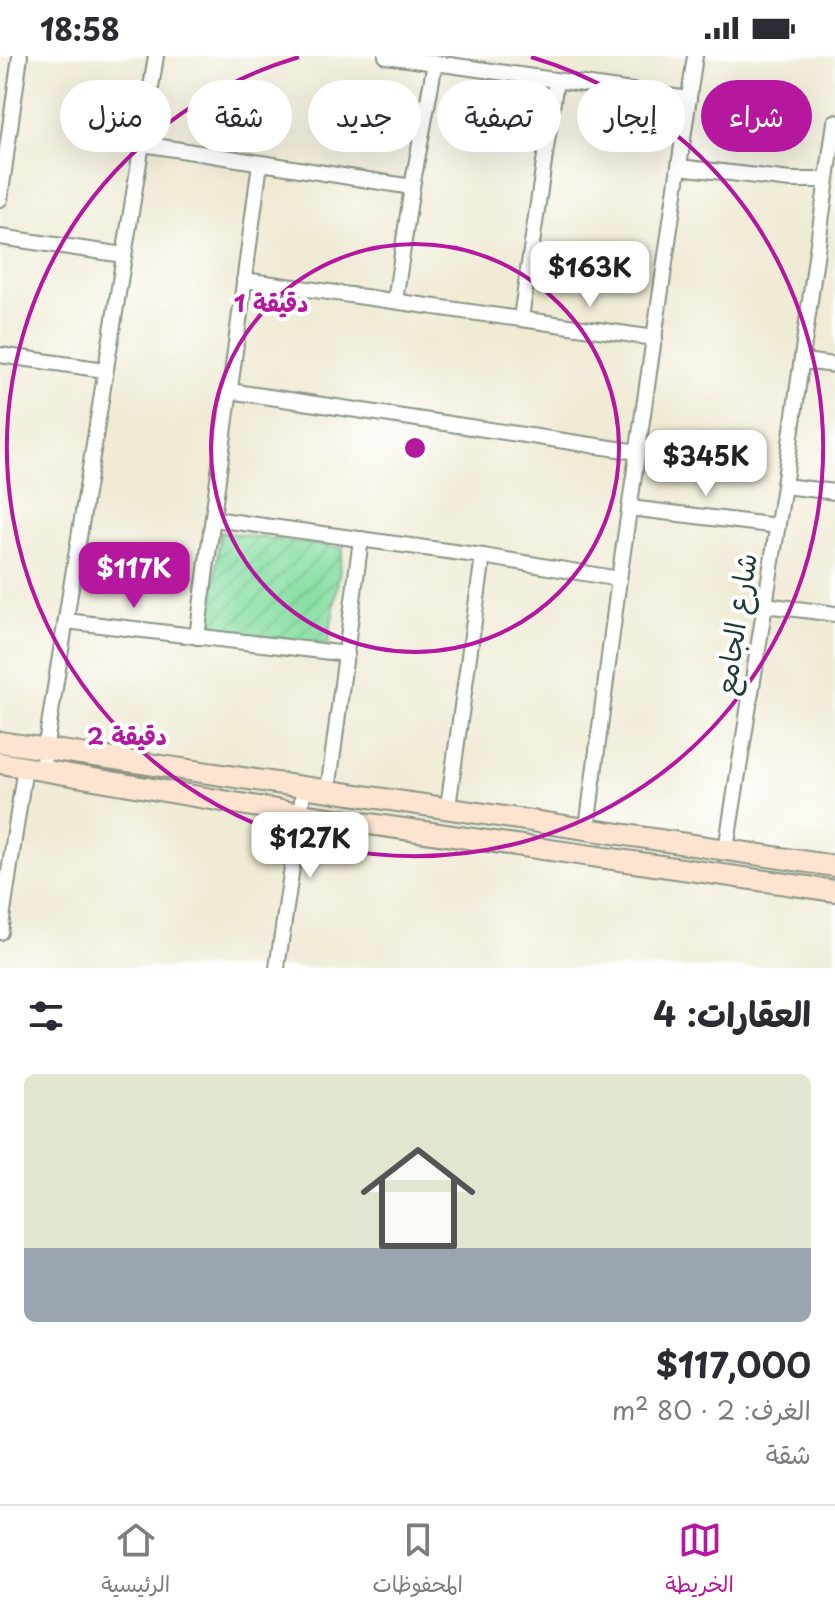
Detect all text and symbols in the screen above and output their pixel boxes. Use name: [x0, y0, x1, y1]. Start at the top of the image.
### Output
text: 18:58: [40, 6, 120, 51]
chip: منزل: [60, 80, 171, 152]
chip: شقة: [187, 80, 292, 152]
chip: جديد: [308, 80, 421, 152]
chip: تصفية: [437, 80, 561, 152]
chip: إيجار: [577, 80, 685, 152]
chip: شراء: [701, 80, 812, 152]
pin: $163K: [534, 241, 646, 309]
text: $163K: [548, 247, 632, 286]
text: 1 دقيقة: [234, 284, 308, 320]
pin: $345K: [650, 430, 762, 498]
centre of rings: [401, 434, 429, 462]
text: $345K: [663, 436, 749, 475]
pin: $117K: [78, 542, 190, 610]
text: $117K: [97, 548, 171, 587]
street label: شارع الجامع: [702, 550, 767, 698]
text: 2 دقيقة: [87, 717, 167, 753]
pin: $127K: [254, 812, 366, 880]
text: $127K: [269, 818, 351, 857]
text: العقارات: 4: [653, 987, 811, 1039]
icon: filters: [24, 994, 68, 1038]
icon: home: [346, 1126, 490, 1270]
text: $117,000: [656, 1338, 811, 1390]
text: الغرف: 2 · 80 m²: [612, 1390, 811, 1429]
text: شقة: [766, 1434, 811, 1473]
tab: الرئيسية: [101, 1518, 170, 1604]
tab: المحفوظات: [372, 1518, 463, 1604]
tab: الخريطة: [665, 1518, 734, 1604]

